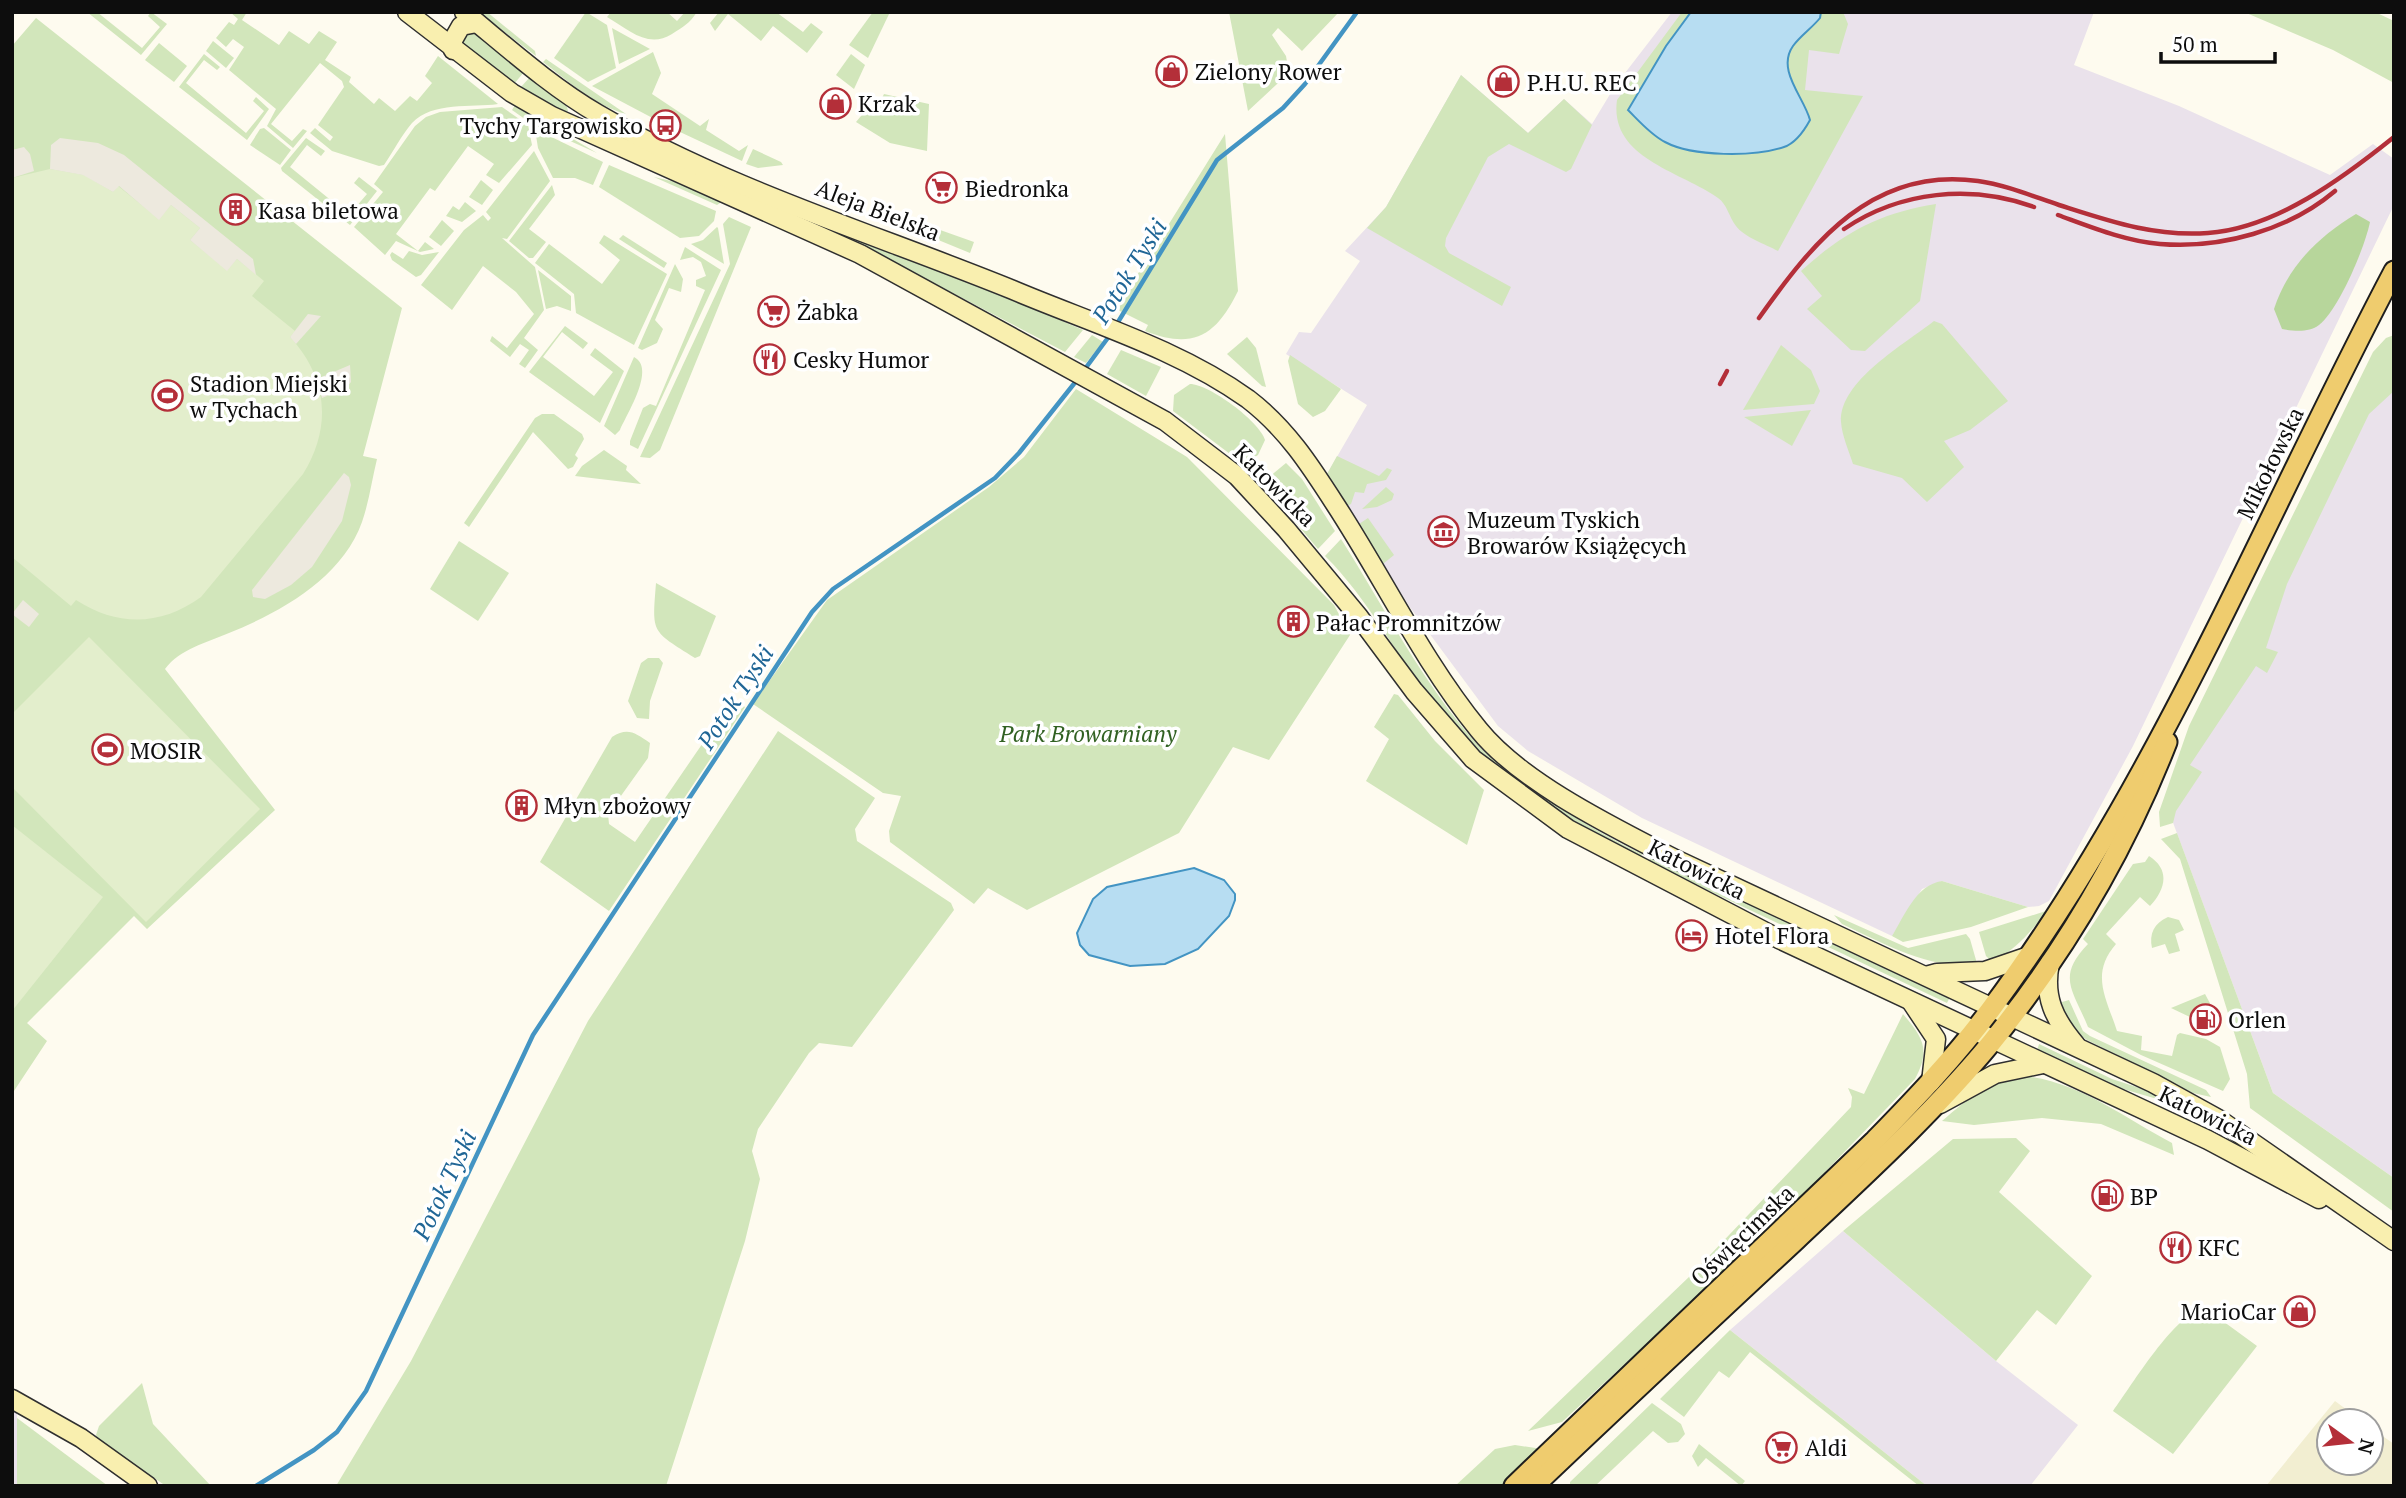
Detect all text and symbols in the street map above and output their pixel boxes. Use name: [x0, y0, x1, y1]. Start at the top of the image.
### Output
scale bar: [2161, 21, 2275, 65]
text: 50 m: [2172, 30, 2218, 58]
shop icon: Zielony Rower: [1155, 54, 1189, 88]
place label: Zielony Rower: [1195, 56, 1342, 87]
shop icon: P.H.U. REC: [1487, 65, 1521, 99]
place label: P.H.U. REC: [1527, 67, 1637, 98]
shop icon: Krzak: [818, 86, 852, 120]
place label: Krzak: [858, 88, 917, 119]
bus stop icon: Tychy Targowisko: [649, 108, 683, 142]
place label: Tychy Targowisko: [460, 110, 643, 141]
supermarket icon: Biedronka: [925, 171, 959, 205]
street label: Aleja Bielska: [811, 172, 945, 248]
place label: Biedronka: [965, 173, 1069, 204]
building icon: Kasa biletowa: [218, 193, 252, 227]
place label: Kasa biletowa: [258, 195, 399, 226]
water label: Potok Tyski: [1084, 212, 1174, 330]
supermarket icon: Żabka: [757, 294, 791, 328]
place label: Żabka: [797, 296, 859, 327]
restaurant icon: Cesky Humor: [753, 342, 787, 376]
place label: Cesky Humor: [793, 344, 929, 375]
place label: Stadion Miejski w Tychach: [189, 368, 348, 425]
sports icon: Stadion Miejski w Tychach: [150, 379, 184, 413]
street label: Mikołowska: [2229, 401, 2311, 524]
street label: Katowicka: [1227, 437, 1323, 533]
place label: Muzeum Tyskich Browarów Książęcych: [1467, 504, 1687, 561]
museum icon: Muzeum Tyskich Browarów Książęcych: [1427, 515, 1461, 549]
building icon: Pałac Promnitzów: [1276, 605, 1310, 639]
place label: Pałac Promnitzów: [1316, 607, 1501, 638]
water label: Potok Tyski: [689, 639, 781, 756]
park label: Park Browarniany: [999, 718, 1177, 749]
sports icon: MOSIR: [90, 733, 124, 767]
place label: MOSIR: [130, 735, 202, 766]
building icon: Młyn zbożowy: [504, 788, 538, 822]
place label: Młyn zbożowy: [544, 790, 691, 821]
street label: Katowicka: [1643, 831, 1751, 907]
hotel icon: Hotel Flora: [1675, 918, 1709, 952]
place label: Hotel Flora: [1715, 920, 1830, 951]
fuel station icon: Orlen: [2188, 1002, 2222, 1036]
place label: Orlen: [2228, 1004, 2286, 1035]
street label: Katowicka: [2154, 1078, 2262, 1152]
water label: Potok Tyski: [404, 1125, 483, 1246]
street label: Oświęcimska: [1683, 1177, 1801, 1292]
fuel station icon: BP: [2090, 1179, 2124, 1213]
place label: BP: [2130, 1181, 2158, 1212]
restaurant icon: KFC: [2158, 1230, 2192, 1264]
place label: KFC: [2198, 1232, 2240, 1263]
shop icon: MarioCar: [2282, 1294, 2316, 1328]
place label: MarioCar: [2181, 1296, 2276, 1327]
north arrow: [2315, 1407, 2385, 1477]
supermarket icon: Aldi: [1765, 1430, 1799, 1464]
place label: Aldi: [1805, 1432, 1847, 1463]
text: N: [2353, 1436, 2381, 1457]

